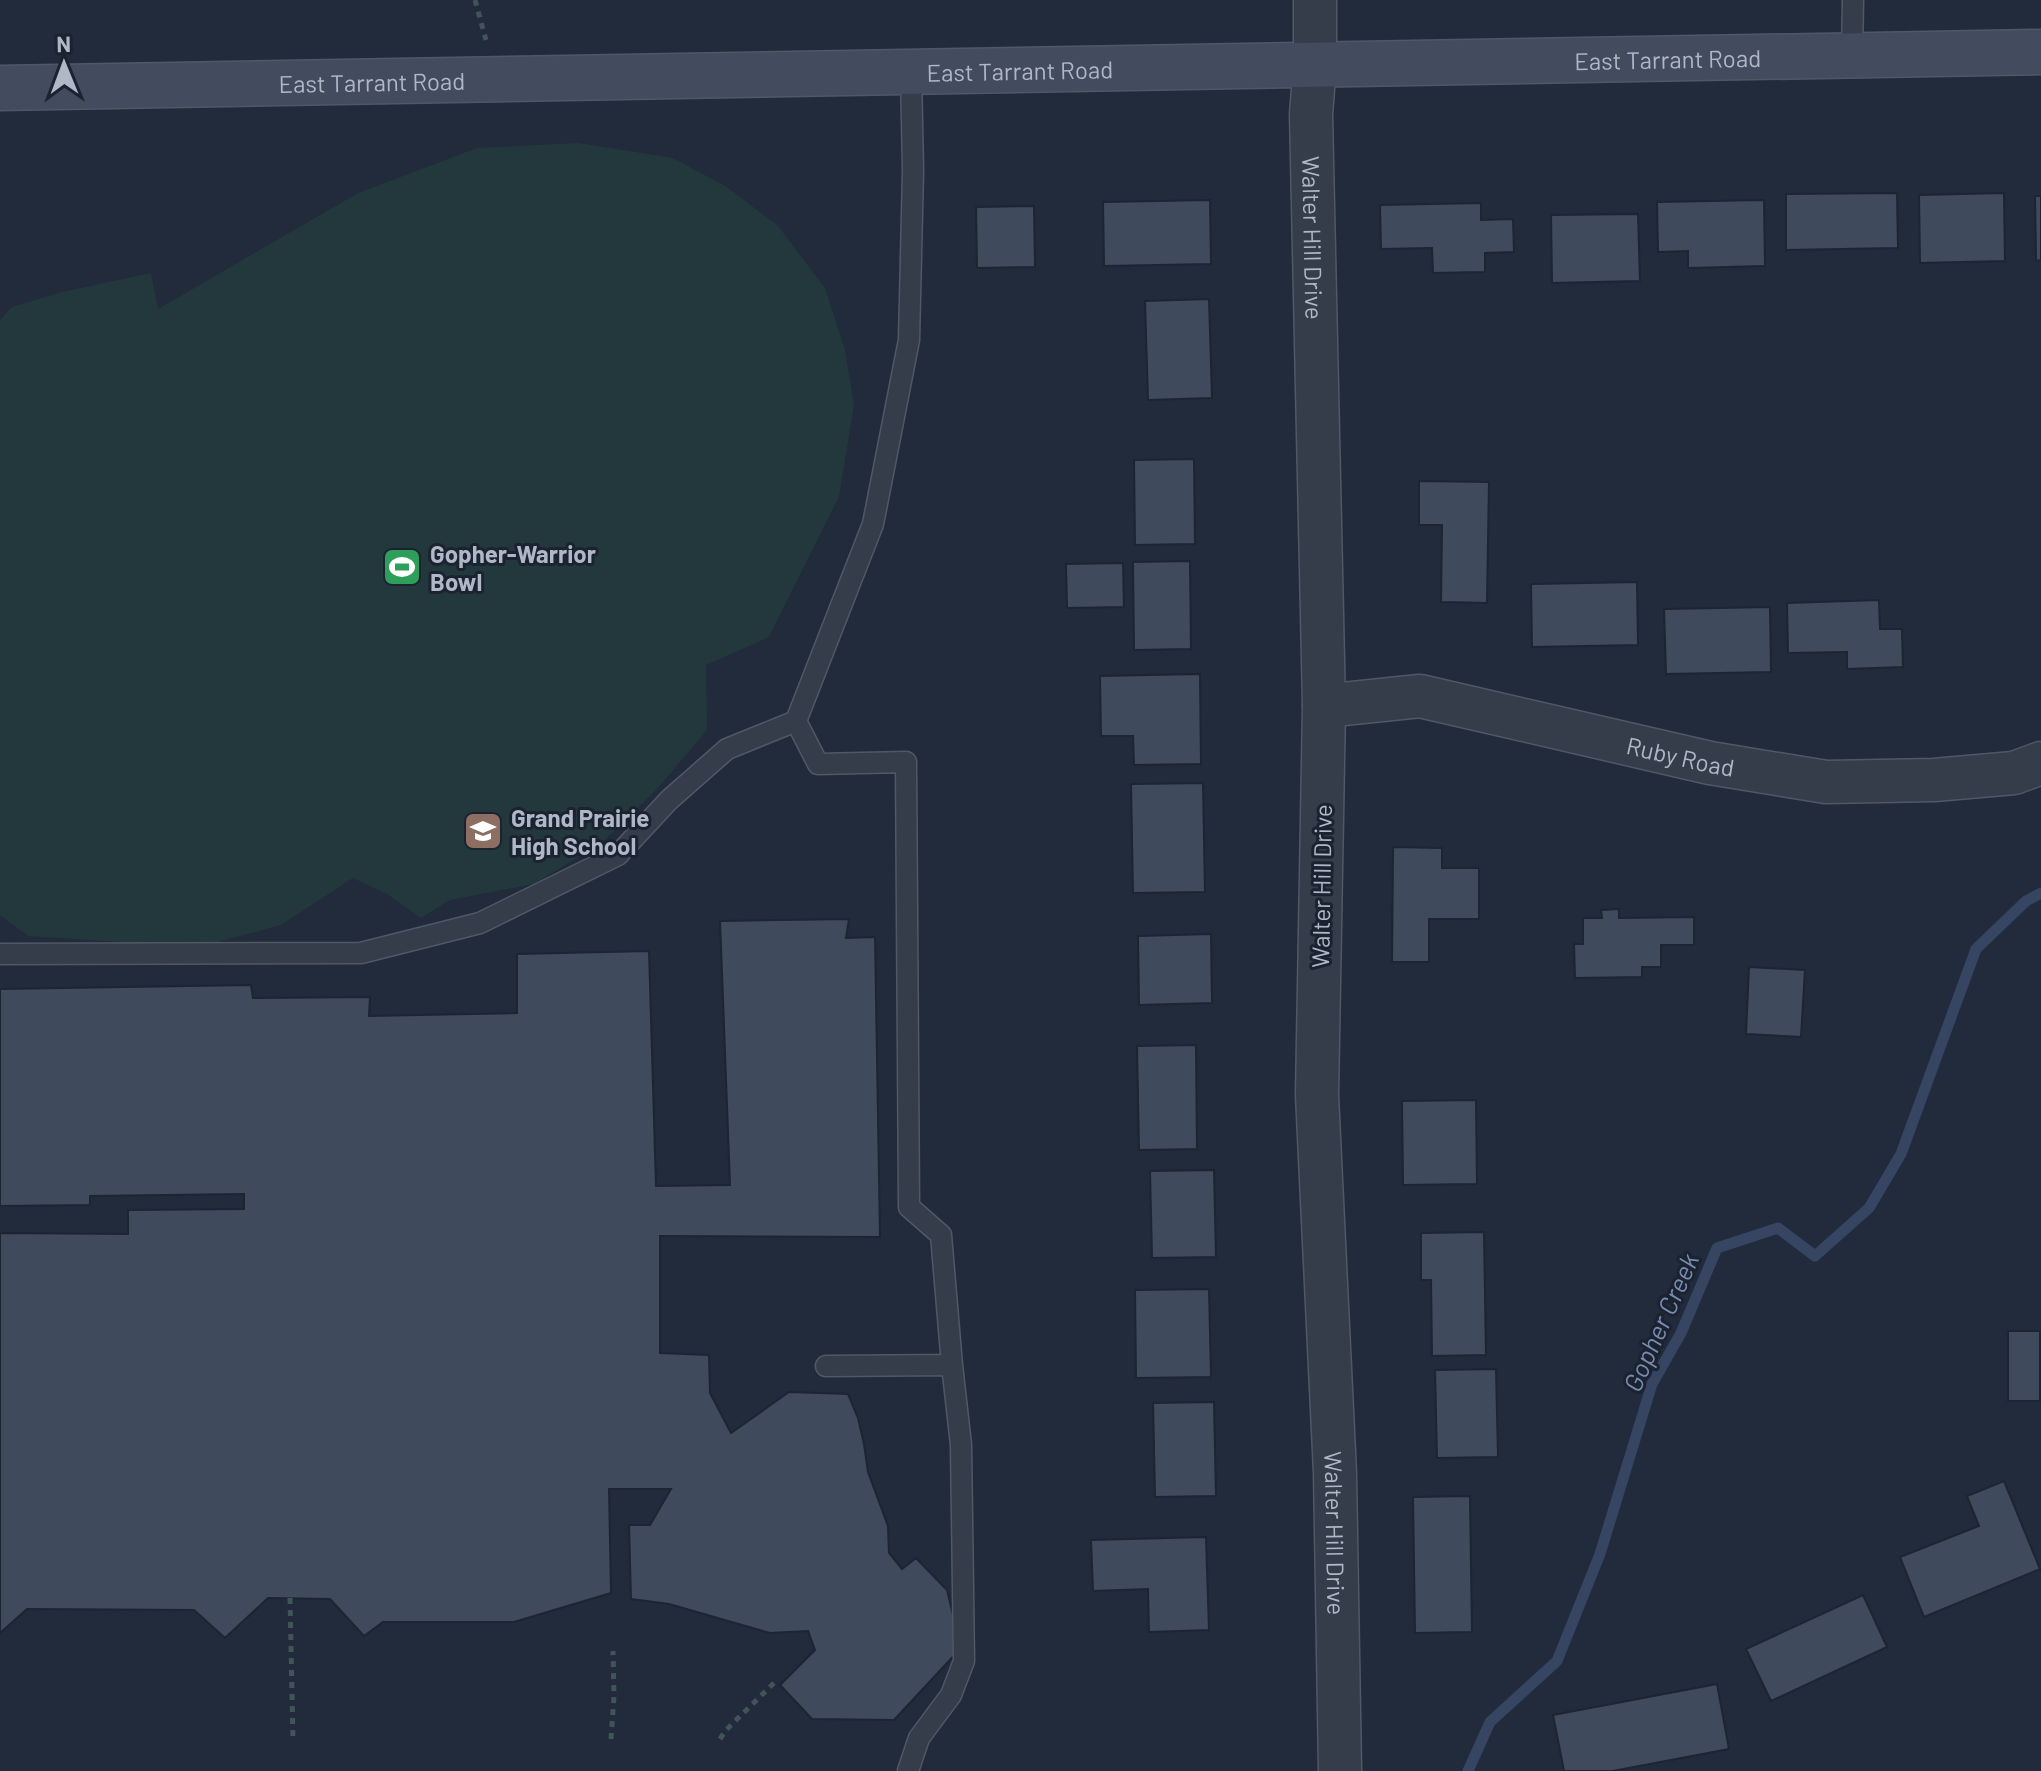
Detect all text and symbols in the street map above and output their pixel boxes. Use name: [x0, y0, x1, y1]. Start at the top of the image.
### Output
north arrow: [24, 24, 104, 104]
text: N: [56, 30, 71, 56]
street label: East Tarrant Road: [1574, 42, 1761, 75]
street label: East Tarrant Road: [926, 54, 1113, 86]
street label: East Tarrant Road: [278, 65, 466, 98]
street label: Walter Hill Drive: [1297, 156, 1330, 320]
place label: Gopher-Warrior Bowl: [430, 539, 596, 596]
sports icon: Gopher-Warrior Bowl: [381, 546, 423, 588]
street label: Ruby Road: [1624, 730, 1737, 781]
place label: Grand Prairie High School: [511, 803, 649, 860]
street label: Walter Hill Drive: [1305, 804, 1337, 968]
school or university icon: Grand Prairie High School: [462, 810, 504, 852]
water label: Gopher Creek: [1616, 1248, 1704, 1396]
street label: Walter Hill Drive: [1319, 1451, 1352, 1615]

